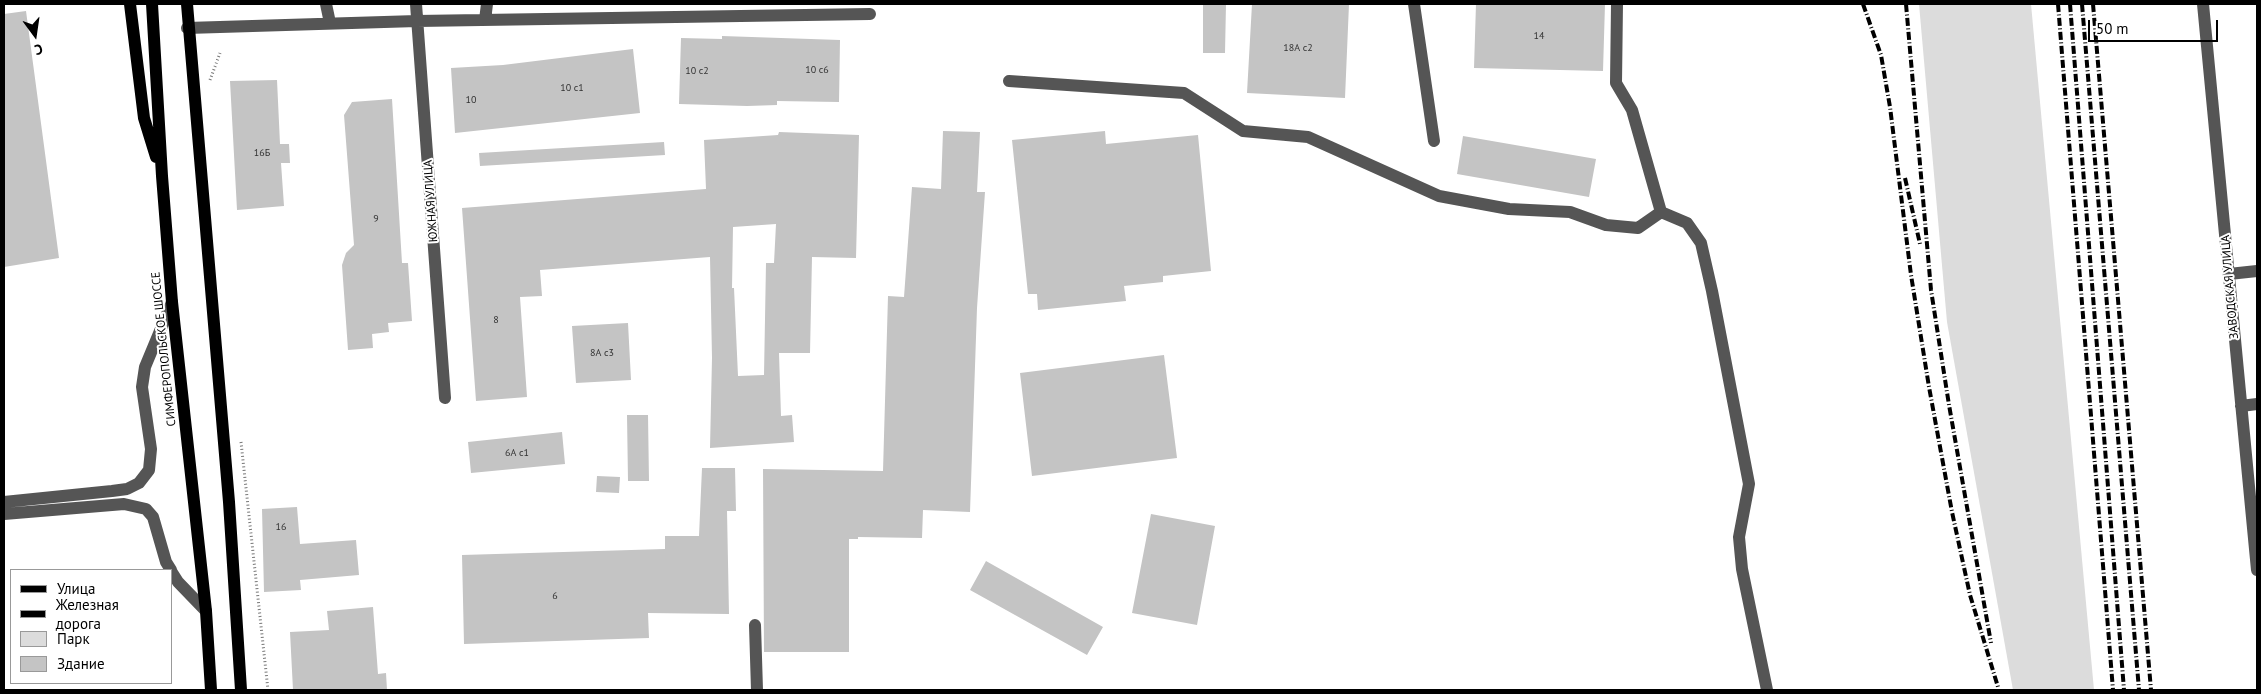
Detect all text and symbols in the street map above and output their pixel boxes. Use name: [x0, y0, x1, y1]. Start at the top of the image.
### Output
north arrow: [10, 10, 60, 60]
scale bar: [2091, 10, 2221, 42]
text: 50 m: [2096, 19, 2129, 38]
house number: 14: [1534, 30, 1544, 42]
text: С: [33, 40, 45, 59]
house number: 18А с2: [1283, 42, 1313, 54]
house number: 10 с6: [805, 64, 829, 76]
house number: 10 с2: [685, 65, 709, 77]
house number: 10 с1: [560, 82, 584, 94]
house number: 10: [466, 94, 476, 106]
house number: 16Б: [254, 147, 270, 159]
street label: ЮЖНАЯ УЛИЦА: [421, 159, 441, 243]
house number: 9: [373, 213, 379, 225]
street label: ЗАВОДСКАЯ УЛИЦА: [2218, 234, 2242, 340]
street label: СИМФЕРОПОЛЬСКОЕ ШОССЕ: [149, 271, 179, 427]
house number: 8: [493, 314, 499, 326]
house number: 8А с3: [590, 347, 614, 359]
house number: 6А с1: [505, 447, 529, 459]
house number: 16: [276, 521, 286, 533]
legend: [10, 569, 172, 684]
text: Улица: [57, 579, 95, 598]
house number: 6: [552, 590, 558, 602]
text: Железная дорога: [56, 595, 119, 633]
text: Парк: [57, 629, 90, 648]
text: Здание: [57, 654, 105, 673]

